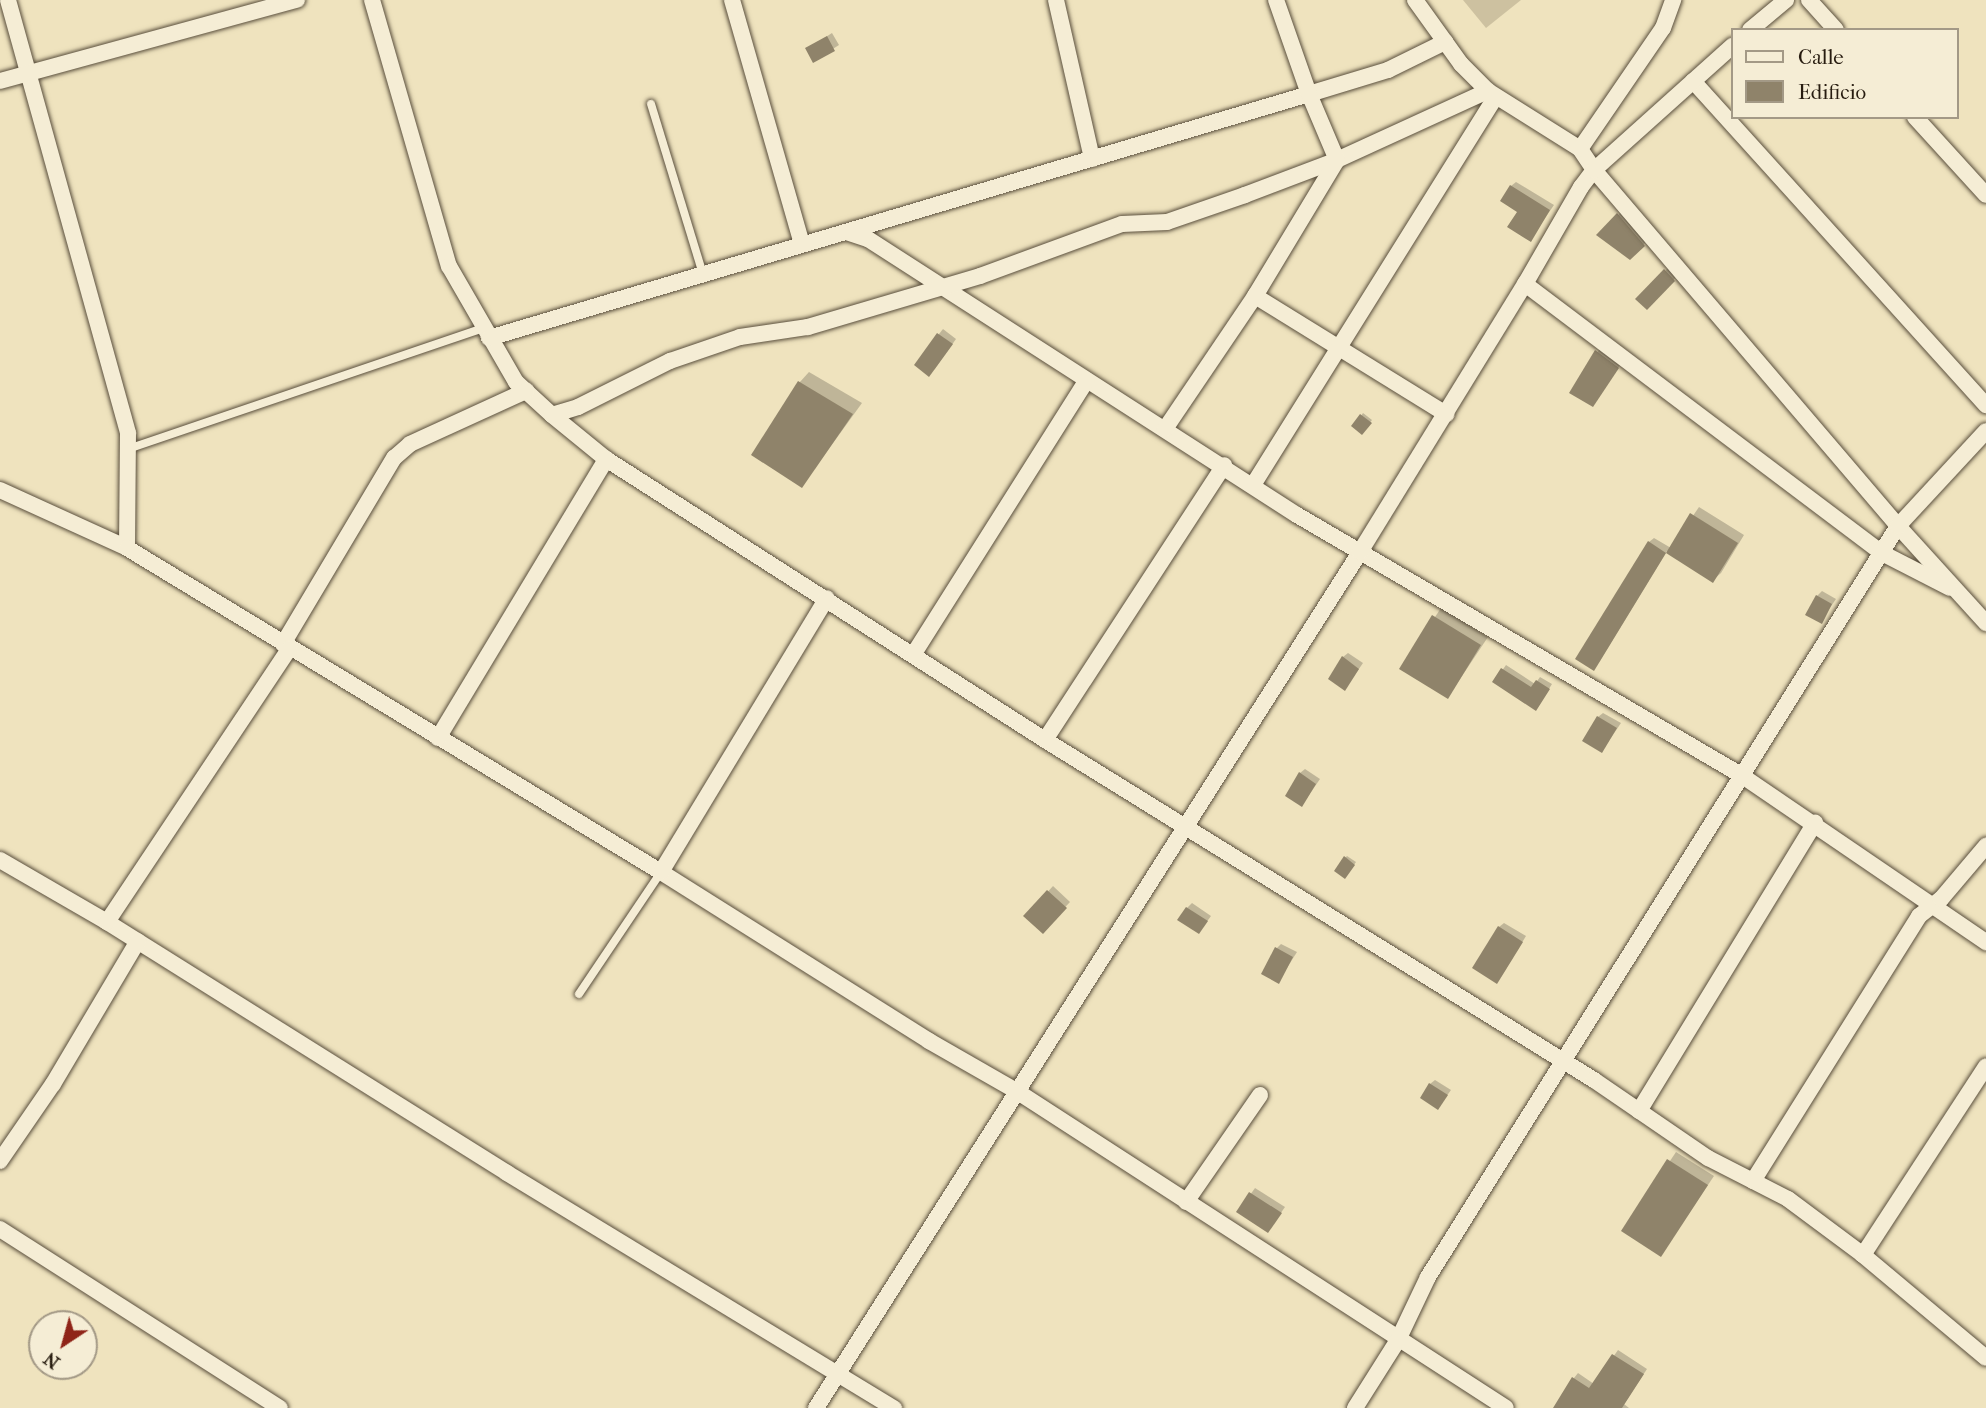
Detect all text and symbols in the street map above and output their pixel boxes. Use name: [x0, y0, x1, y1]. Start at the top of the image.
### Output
legend: [1730, 28, 1958, 119]
text: Calle: [1798, 45, 1844, 69]
text: Edificio: [1798, 80, 1866, 104]
north arrow: [28, 1310, 98, 1380]
text: N: [40, 1347, 64, 1374]

